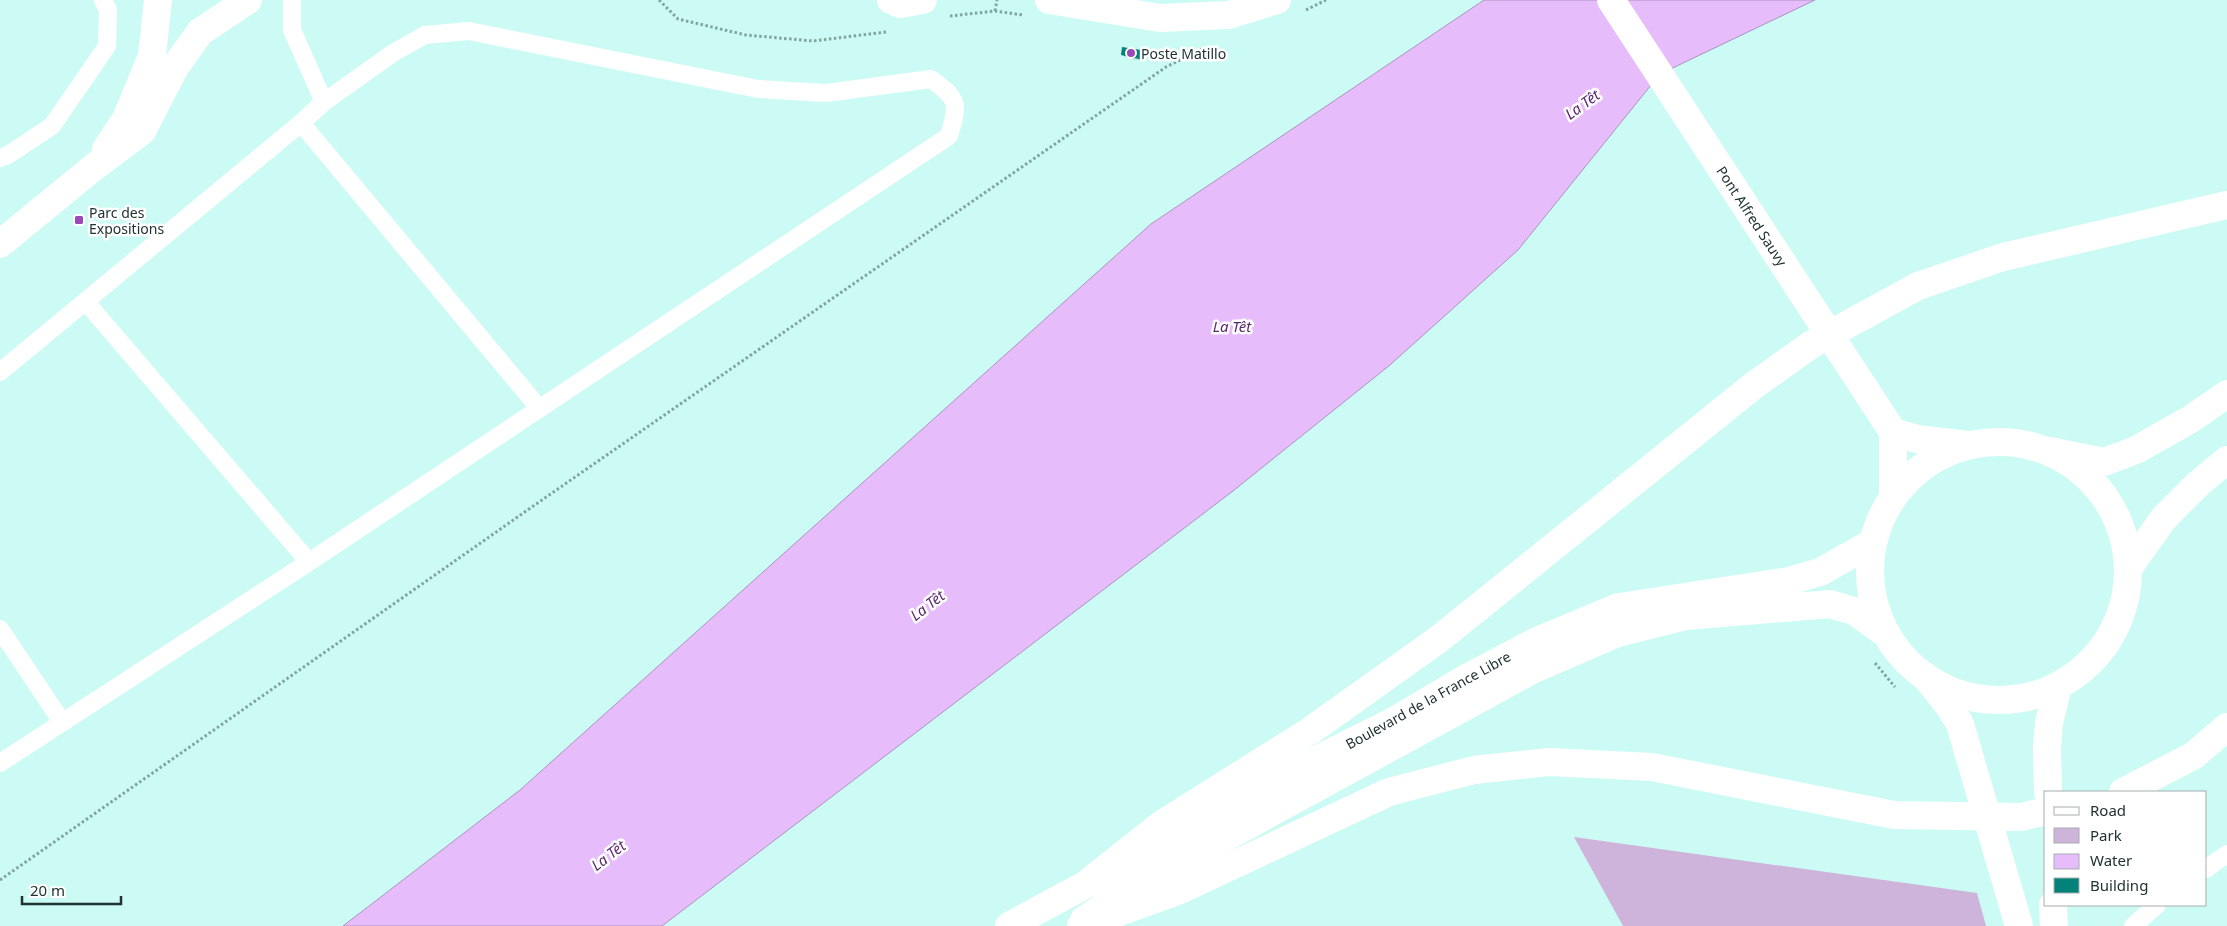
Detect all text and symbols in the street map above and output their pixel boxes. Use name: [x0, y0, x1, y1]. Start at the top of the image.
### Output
place label: Poste Matillo: [1141, 44, 1226, 63]
marker: Poste Matillo: [1125, 47, 1137, 59]
water label: La Têt: [1561, 84, 1604, 123]
street label: Pont Alfred Sauvy: [1713, 162, 1792, 270]
place label: Parc des Expositions: [89, 203, 164, 238]
marker: Parc des Expositions: [73, 214, 85, 226]
water label: La Têt: [1213, 316, 1252, 336]
water label: La Têt: [906, 585, 949, 625]
street label: Boulevard de la France Libre: [1342, 647, 1514, 753]
legend: [2044, 791, 2207, 906]
text: Road: [2090, 800, 2126, 820]
text: Park: [2090, 825, 2122, 845]
water label: La Têt: [587, 835, 630, 875]
text: Water: [2090, 850, 2132, 870]
scale bar: [22, 874, 121, 906]
text: Building: [2090, 875, 2148, 895]
text: 20 m: [30, 880, 65, 900]

